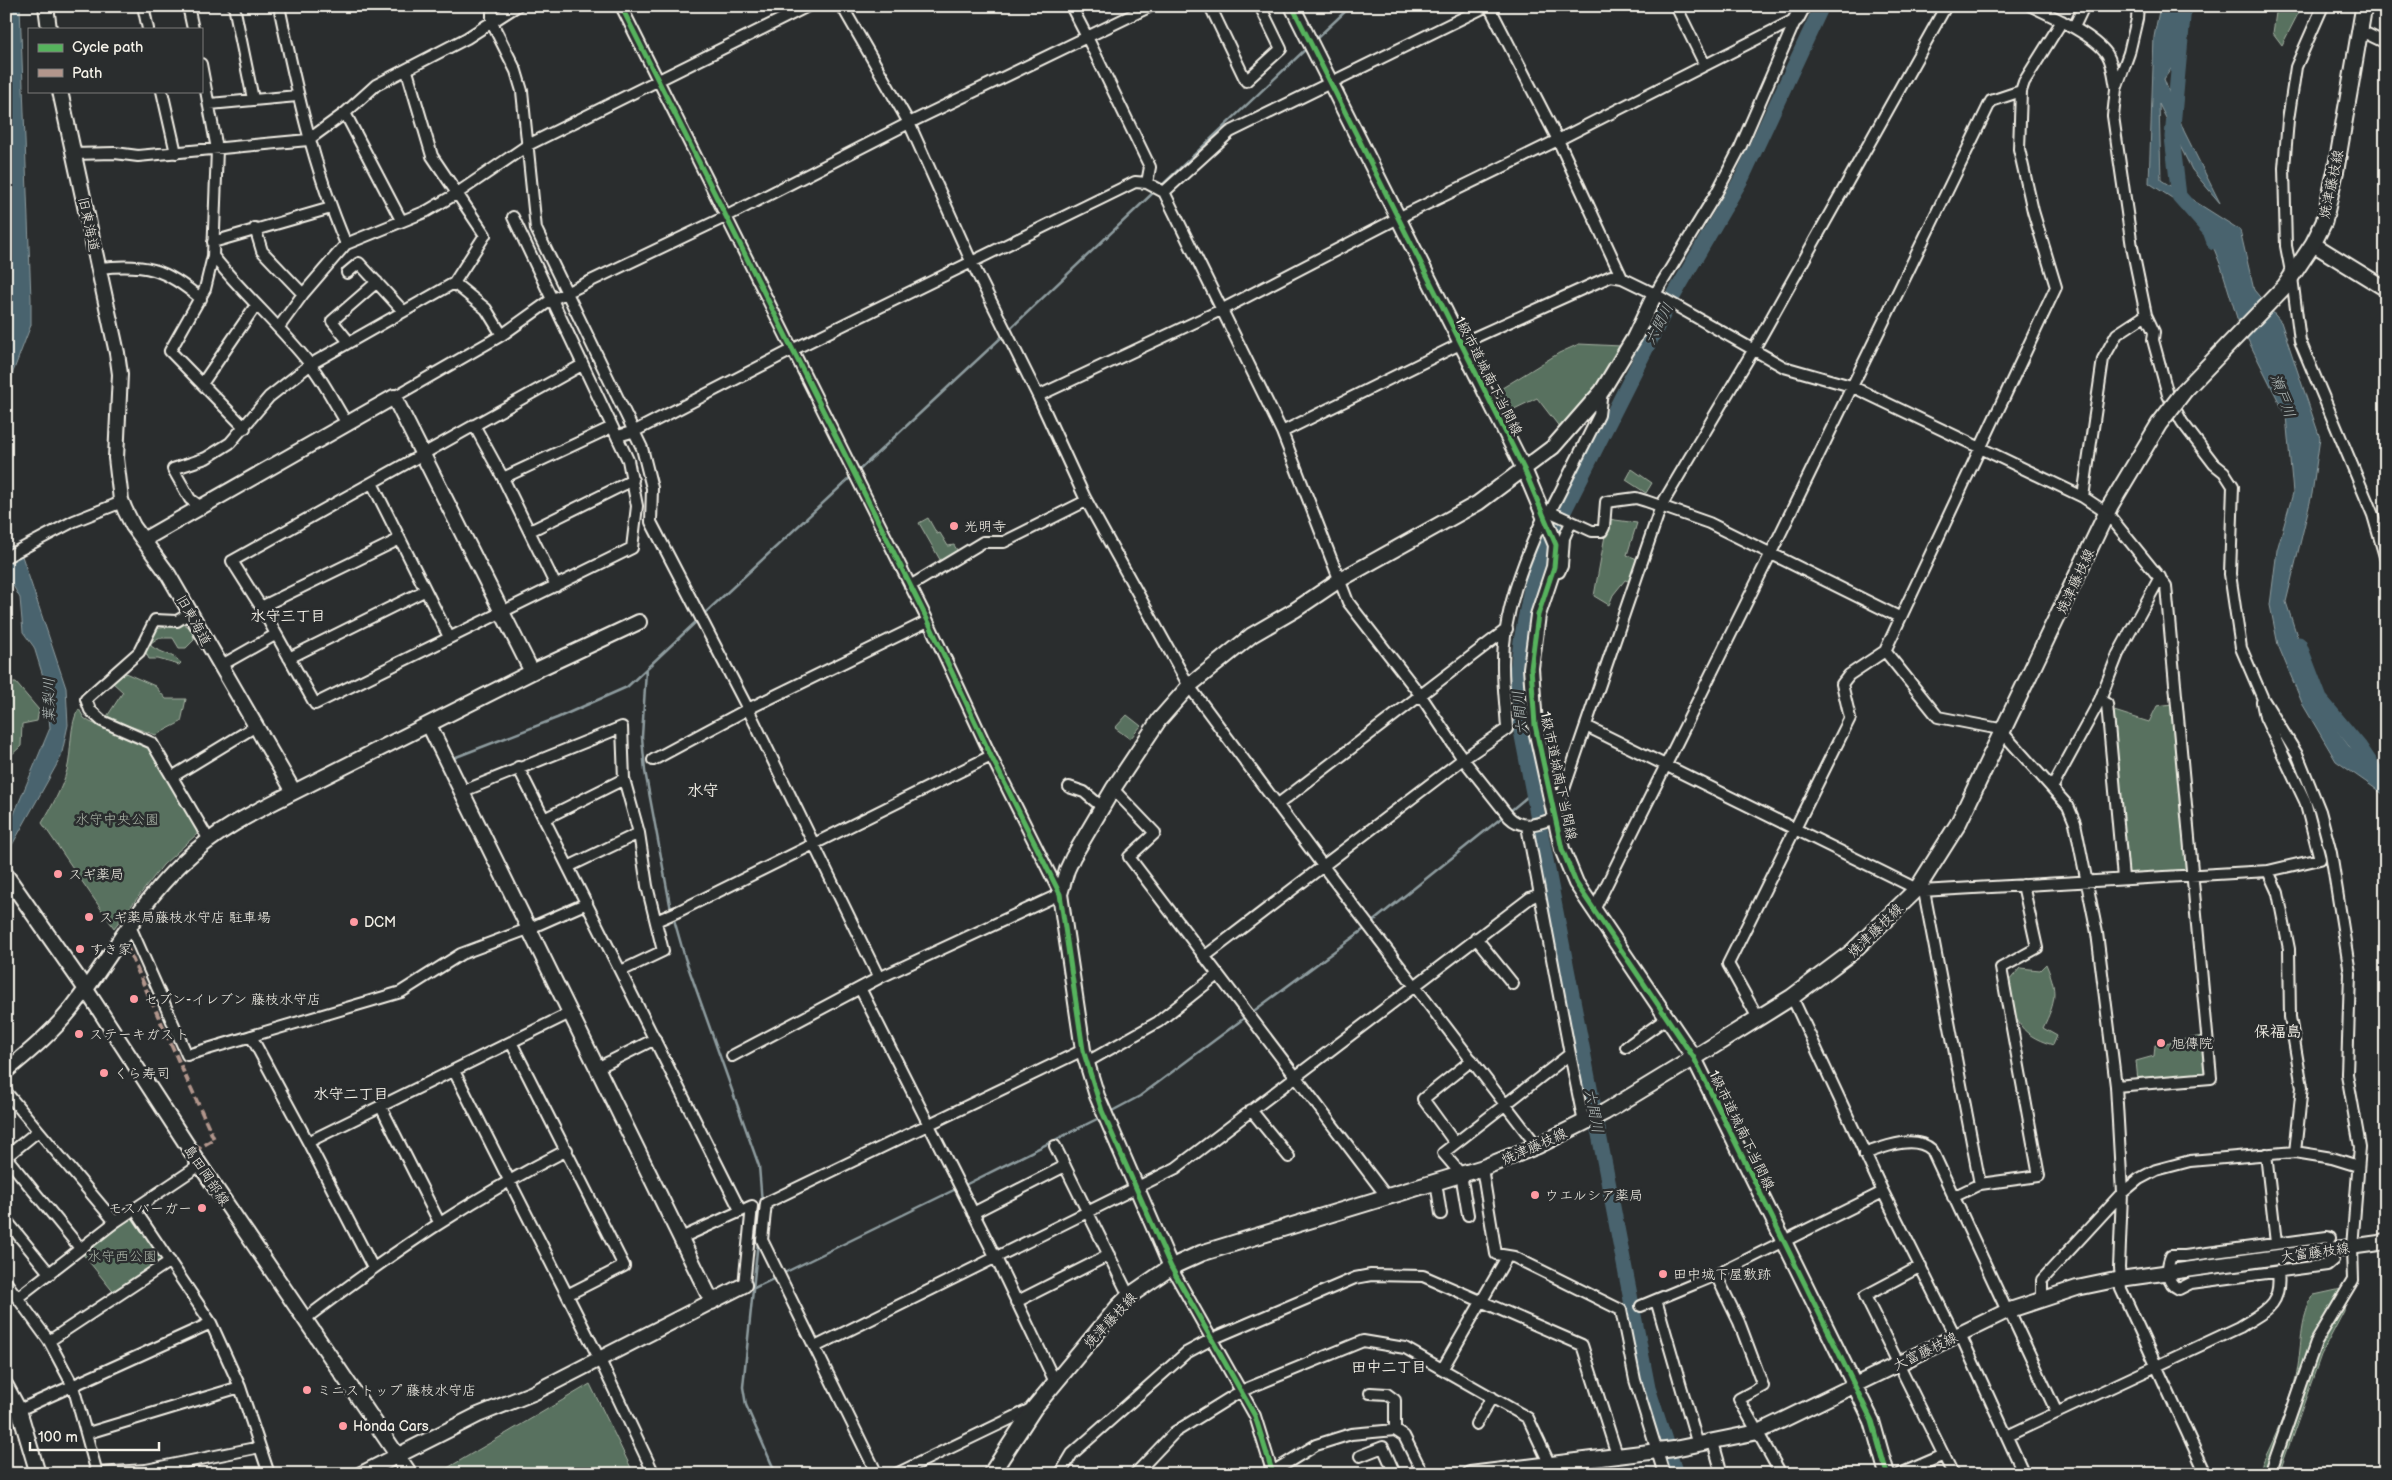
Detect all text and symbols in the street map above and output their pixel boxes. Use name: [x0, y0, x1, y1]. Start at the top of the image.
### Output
legend: [28, 28, 202, 92]
text: Cycle path: [72, 38, 143, 57]
text: Path: [72, 64, 102, 83]
street label: 焼津藤枝線: [2316, 148, 2347, 220]
street label: 旧東海道: [74, 195, 103, 253]
water label: 六間川: [1641, 300, 1678, 349]
street label: 1級市道城南下当間線: [1451, 314, 1526, 439]
water label: 瀬戸川: [2266, 372, 2299, 421]
place label: 光明寺: [964, 518, 1006, 535]
marker: 光明寺: [948, 520, 960, 532]
street label: 焼津藤枝線: [2053, 546, 2098, 617]
street label: 旧東海道: [173, 592, 215, 649]
district label: 水守三丁目: [250, 607, 326, 626]
water label: 葉梨川: [40, 677, 59, 723]
water label: 六間川: [1509, 690, 1532, 736]
street label: 1級市道城南下当間線: [1537, 710, 1580, 842]
district label: 水守: [687, 782, 719, 801]
park label: 水守中央公園: [75, 811, 159, 828]
place label: スギ薬局: [68, 866, 124, 883]
marker: スギ薬局: [52, 868, 64, 880]
street label: 焼津藤枝線: [1844, 900, 1906, 961]
place label: スギ薬局藤枝水守店 駐車場: [99, 909, 271, 926]
marker: スギ薬局藤枝水守店 駐車場: [83, 911, 95, 923]
place label: DCM: [364, 914, 396, 931]
marker: DCM: [348, 916, 360, 928]
place label: すき家: [90, 941, 132, 958]
marker: すき家: [74, 943, 86, 955]
place label: セブン-イレブン 藤枝水守店: [144, 991, 321, 1008]
marker: セブン-イレブン 藤枝水守店: [128, 993, 140, 1005]
district label: 保福島: [2254, 1023, 2302, 1042]
place label: ステーキガスト: [89, 1026, 189, 1043]
marker: ステーキガスト: [73, 1028, 85, 1040]
place label: 旭傳院: [2171, 1035, 2213, 1052]
marker: 旭傳院: [2155, 1037, 2167, 1049]
place label: くら寿司: [114, 1065, 170, 1082]
marker: くら寿司: [98, 1067, 110, 1079]
street label: 1級市道城南下当間線: [1705, 1067, 1778, 1193]
district label: 水守二丁目: [313, 1085, 389, 1104]
water label: 六間川: [1580, 1087, 1607, 1135]
street label: 焼津藤枝線: [1499, 1124, 1570, 1168]
street label: 島田岡部線: [180, 1142, 233, 1209]
place label: ウエルシア薬局: [1545, 1187, 1643, 1204]
marker: ウエルシア薬局: [1529, 1189, 1541, 1201]
place label: モスバーガー: [108, 1200, 192, 1217]
marker: モスバーガー: [196, 1202, 208, 1214]
street label: 大富藤枝線: [2279, 1239, 2351, 1266]
park label: 水守西公園: [87, 1248, 157, 1265]
place label: 田中城下屋敷跡: [1673, 1266, 1771, 1283]
marker: 田中城下屋敷跡: [1657, 1268, 1669, 1280]
street label: 焼津藤枝線: [1080, 1289, 1140, 1352]
street label: 大富藤枝線: [1890, 1328, 1960, 1374]
district label: 田中二丁目: [1351, 1358, 1427, 1377]
place label: ミニストップ 藤枝水守店: [317, 1382, 476, 1399]
marker: ミニストップ 藤枝水守店: [301, 1384, 313, 1396]
place label: Honda Cars: [353, 1418, 429, 1435]
scale bar: [30, 1420, 159, 1452]
marker: Honda Cars: [337, 1420, 349, 1432]
text: 100 m: [38, 1428, 78, 1447]

